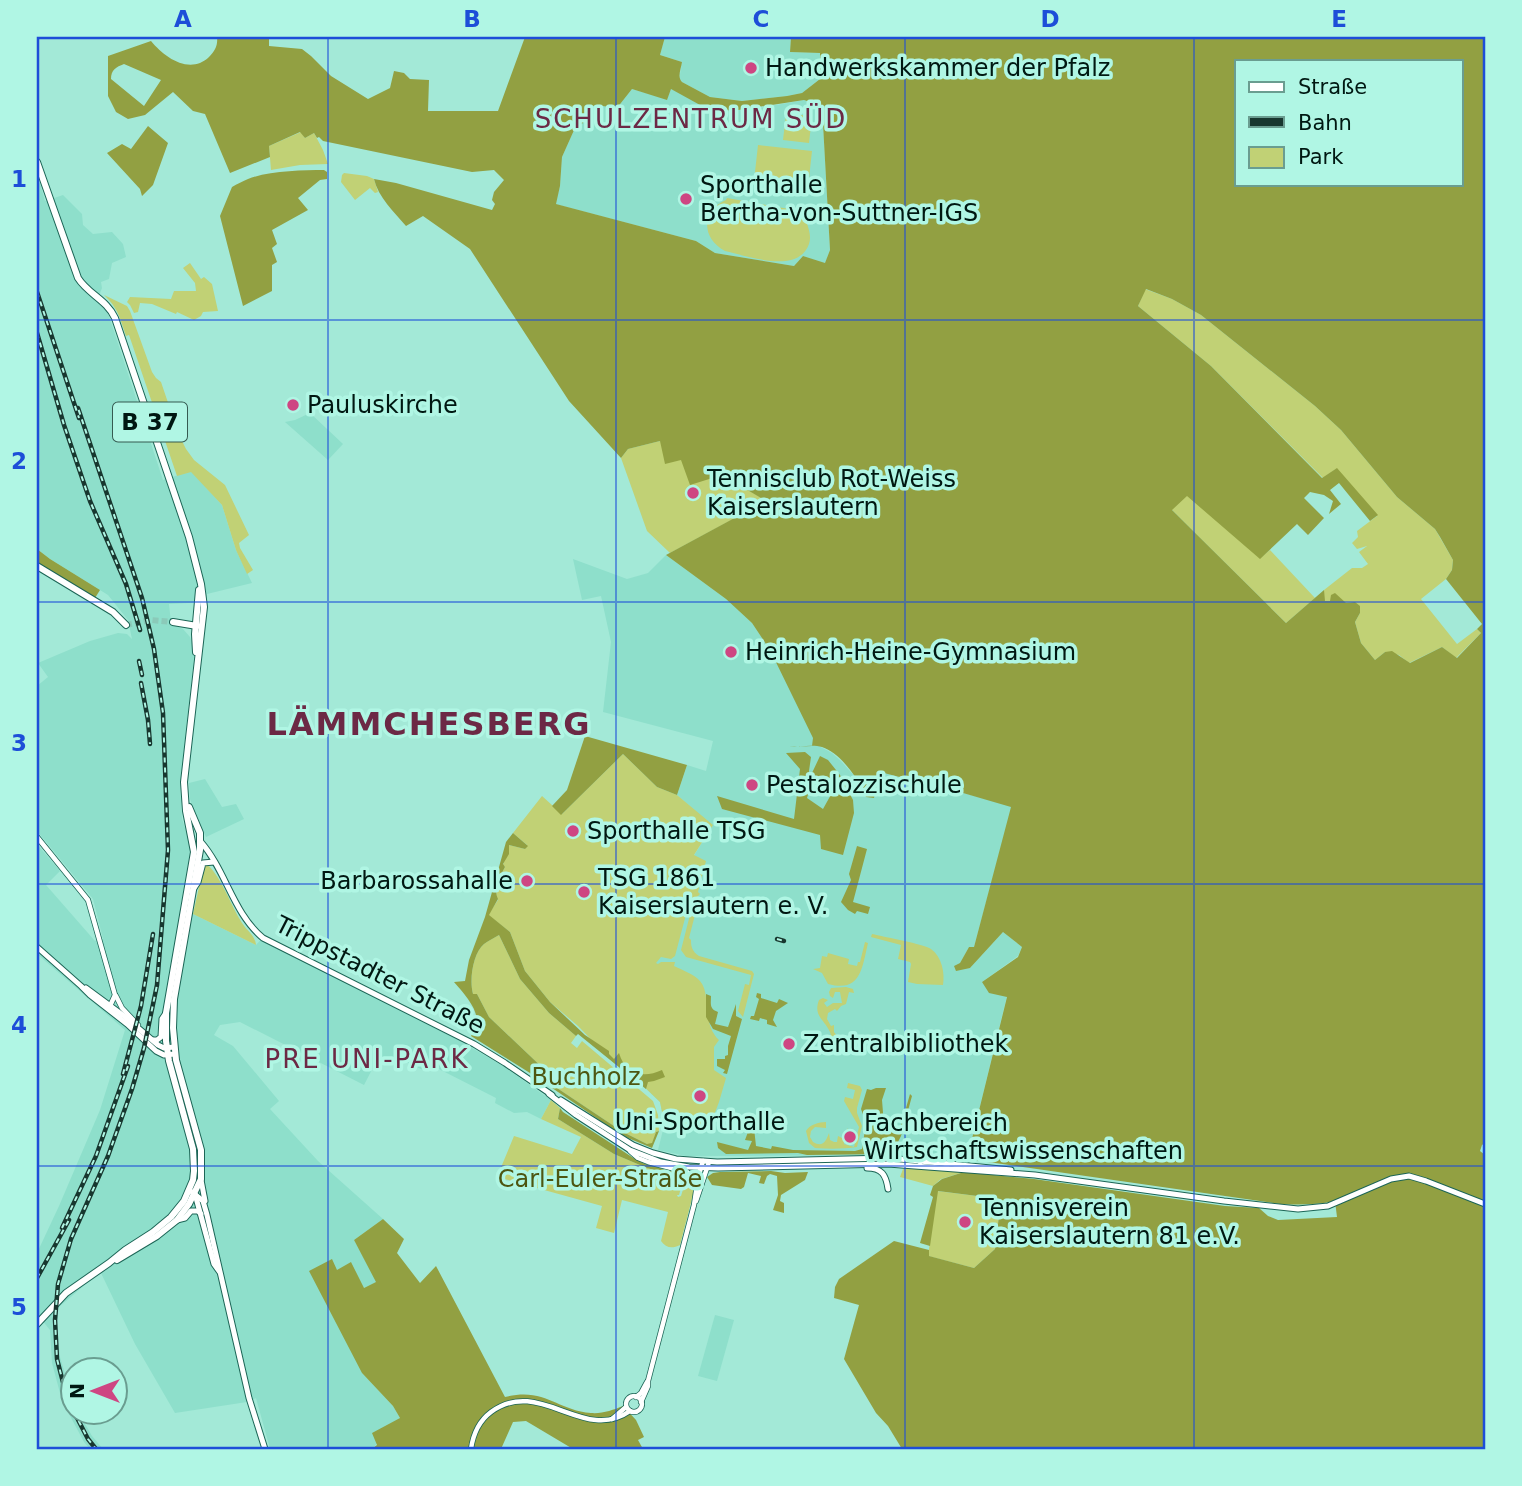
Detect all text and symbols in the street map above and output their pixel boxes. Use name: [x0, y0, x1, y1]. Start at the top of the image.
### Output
text: A: [174, 6, 192, 32]
text: B: [463, 6, 481, 32]
text: C: [753, 6, 769, 32]
text: D: [1040, 6, 1060, 32]
text: E: [1331, 6, 1347, 32]
place label: Handwerkskammer der Pfalz: [765, 54, 1110, 82]
marker: Handwerkskammer der Pfalz: [743, 60, 759, 76]
legend: [1235, 60, 1462, 186]
text: Straße: [1298, 75, 1367, 99]
district label: SCHULZENTRUM SÜD: [535, 103, 847, 134]
text: Bahn: [1298, 111, 1352, 135]
text: Park: [1298, 145, 1344, 169]
text: 1: [11, 166, 27, 192]
place label: Sporthalle Bertha-von-Suttner-IGS: [700, 171, 978, 227]
marker: Sporthalle Bertha-von-Suttner-IGS: [678, 191, 694, 207]
place label: Pauluskirche: [307, 391, 458, 419]
marker: Pauluskirche: [285, 397, 301, 413]
road number: B 37: [113, 402, 187, 442]
text: 2: [11, 448, 27, 474]
place label: Tennisclub Rot-Weiss Kaiserslautern: [706, 465, 956, 521]
marker: Tennisclub Rot-Weiss Kaiserslautern: [685, 485, 701, 501]
place label: Heinrich-Heine-Gymnasium: [745, 638, 1076, 666]
marker: Heinrich-Heine-Gymnasium: [723, 644, 739, 660]
district label: LÄMMCHESBERG: [266, 705, 592, 743]
text: 3: [11, 730, 27, 756]
place label: Pestalozzischule: [766, 771, 962, 799]
marker: Pestalozzischule: [744, 777, 760, 793]
place label: Sporthalle TSG: [587, 817, 766, 845]
marker: Sporthalle TSG: [565, 823, 581, 839]
place label: TSG 1861 Kaiserslautern e. V.: [597, 864, 828, 920]
place label: Barbarossahalle: [320, 867, 513, 895]
marker: Barbarossahalle: [519, 873, 535, 889]
marker: TSG 1861 Kaiserslautern e. V.: [576, 884, 592, 900]
street label: Trippstadter Straße: [270, 910, 489, 1040]
text: 4: [11, 1012, 27, 1038]
place label: Zentralbibliothek: [803, 1030, 1009, 1058]
marker: Zentralbibliothek: [781, 1036, 797, 1052]
district label: PRE UNI-PARK: [265, 1044, 469, 1074]
park label: Buchholz: [531, 1063, 641, 1091]
marker: Uni-Sporthalle: [692, 1088, 708, 1104]
place label: Uni-Sporthalle: [615, 1108, 785, 1136]
place label: Fachbereich Wirtschaftswissenschaften: [864, 1109, 1183, 1165]
marker: Fachbereich Wirtschaftswissenschaften: [842, 1129, 858, 1145]
park label: Carl-Euler-Straße: [498, 1165, 702, 1193]
place label: Tennisverein Kaiserslautern 81 e.V.: [978, 1194, 1240, 1250]
marker: Tennisverein Kaiserslautern 81 e.V.: [957, 1214, 973, 1230]
text: 5: [11, 1294, 27, 1320]
north arrow: [60, 1356, 130, 1426]
text: N: [66, 1383, 88, 1399]

